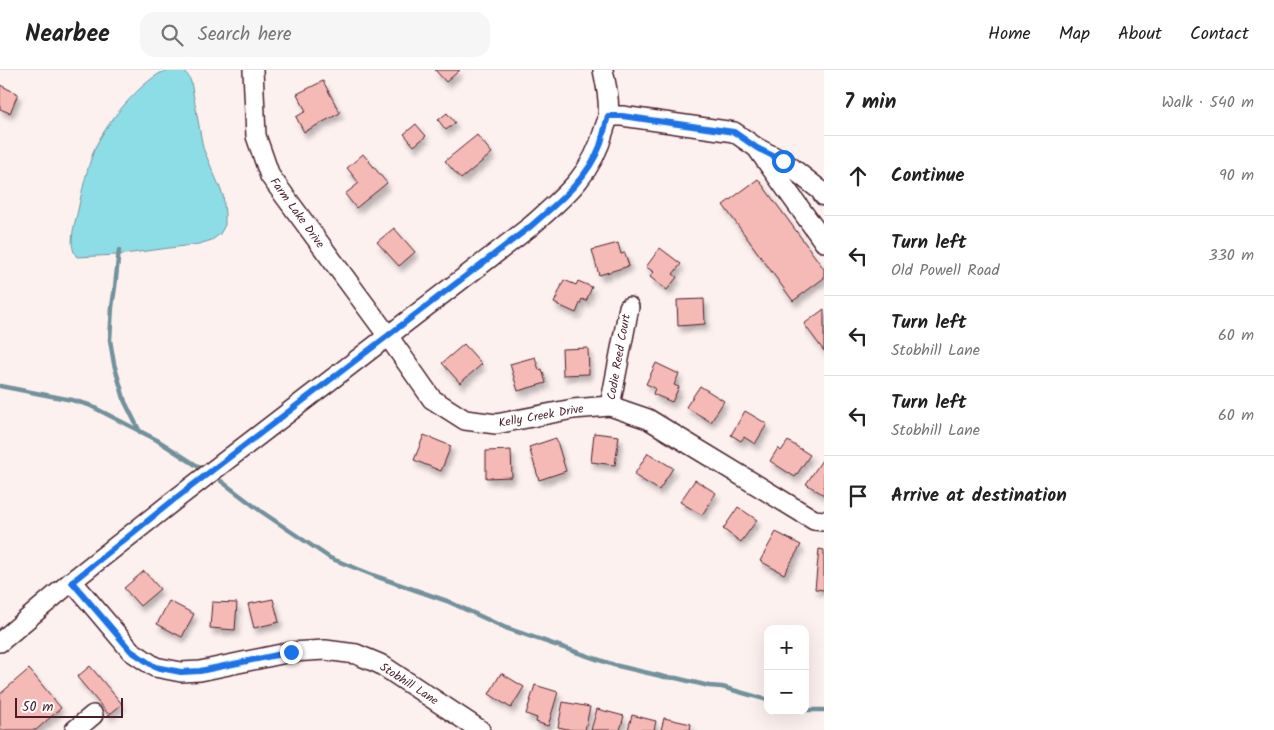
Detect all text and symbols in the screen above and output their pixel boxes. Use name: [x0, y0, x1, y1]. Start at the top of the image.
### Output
search box: [140, 12, 490, 57]
text: Nearbee: [25, 15, 110, 54]
text: Search here: [198, 20, 292, 50]
text: Home: [988, 20, 1031, 49]
text: Map: [1059, 20, 1090, 49]
text: About: [1118, 20, 1162, 49]
text: Contact: [1190, 20, 1249, 49]
icon: search: [158, 21, 186, 49]
text: 7 min: [844, 86, 896, 119]
text: Walk · 540 m: [1161, 90, 1254, 115]
route start: [772, 150, 795, 173]
text: Continue: [891, 161, 964, 191]
icon: ahead: [844, 162, 872, 190]
text: 90 m: [1219, 163, 1254, 188]
street label: Farm Lake Drive: [265, 174, 330, 253]
text: Turn left: [891, 228, 966, 258]
icon: left: [844, 242, 872, 270]
text: 330 m: [1209, 243, 1254, 268]
text: Old Powell Road: [891, 258, 999, 283]
text: Turn left: [891, 308, 966, 338]
street label: Codie Reed Court: [602, 312, 636, 402]
icon: left: [844, 322, 872, 350]
text: 60 m: [1218, 323, 1254, 348]
text: Stobhill Lane: [891, 338, 980, 363]
text: Turn left: [891, 388, 966, 418]
street label: Kelly Creek Drive: [497, 399, 586, 433]
icon: left: [844, 402, 872, 430]
text: 60 m: [1218, 403, 1254, 428]
text: Stobhill Lane: [891, 418, 980, 443]
text: Arrive at destination: [891, 481, 1067, 511]
icon: arrive: [844, 482, 872, 510]
map controls: [764, 625, 809, 715]
button: +: [764, 625, 809, 670]
route end: [280, 641, 303, 664]
street label: Stobhill Lane: [376, 658, 443, 710]
button: −: [764, 670, 809, 715]
scale bar: [15, 695, 122, 718]
text: 50 m: [22, 696, 53, 718]

